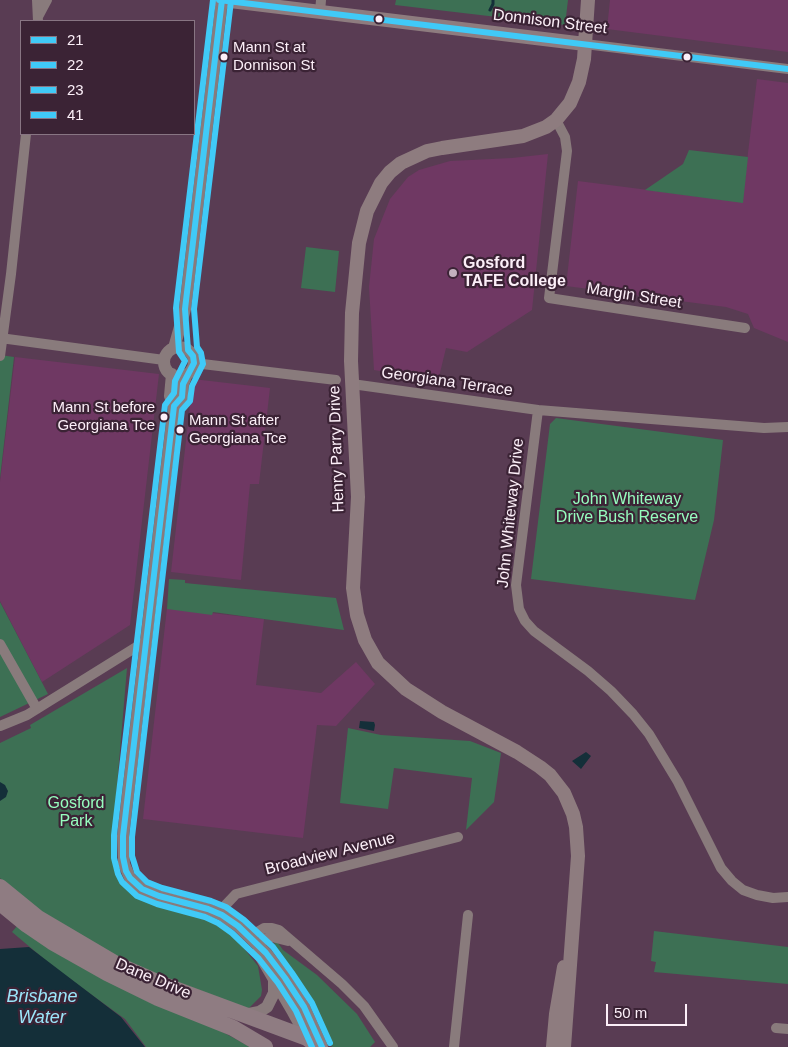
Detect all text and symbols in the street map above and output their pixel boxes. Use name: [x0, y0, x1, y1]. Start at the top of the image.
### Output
street label: Donnison Street: [492, 5, 608, 39]
unlabelled marker: [374, 14, 384, 24]
legend: [20, 20, 195, 135]
text: 21: [67, 31, 84, 48]
place label: Mann St at Donnison St: [233, 39, 315, 74]
marker: Mann St at Donnison St: [219, 52, 229, 62]
unlabelled marker: [682, 52, 692, 62]
text: 22: [67, 56, 84, 73]
text: 23: [67, 81, 84, 98]
text: 41: [67, 106, 84, 123]
place label: Gosford TAFE College: [463, 254, 566, 292]
marker: Gosford TAFE College: [447, 267, 459, 279]
street label: Margin Street: [585, 279, 683, 313]
street label: Georgiana Terrace: [380, 363, 514, 401]
street label: Henry Parry Drive: [325, 385, 349, 513]
place label: Mann St before Georgiana Tce: [52, 399, 155, 434]
marker: Mann St before Georgiana Tce: [159, 412, 169, 422]
place label: Mann St after Georgiana Tce: [189, 412, 287, 447]
marker: Mann St after Georgiana Tce: [175, 425, 185, 435]
street label: John Whiteway Drive: [494, 437, 528, 589]
park label: John Whiteway Drive Bush Reserve: [556, 490, 698, 528]
park label: Gosford Park: [48, 794, 104, 832]
street label: Broadview Avenue: [263, 829, 397, 879]
street label: Dane Drive: [112, 955, 194, 1003]
water label: Brisbane Water: [6, 986, 78, 1028]
scale bar: [608, 994, 689, 1026]
text: 50 m: [614, 1004, 647, 1021]

